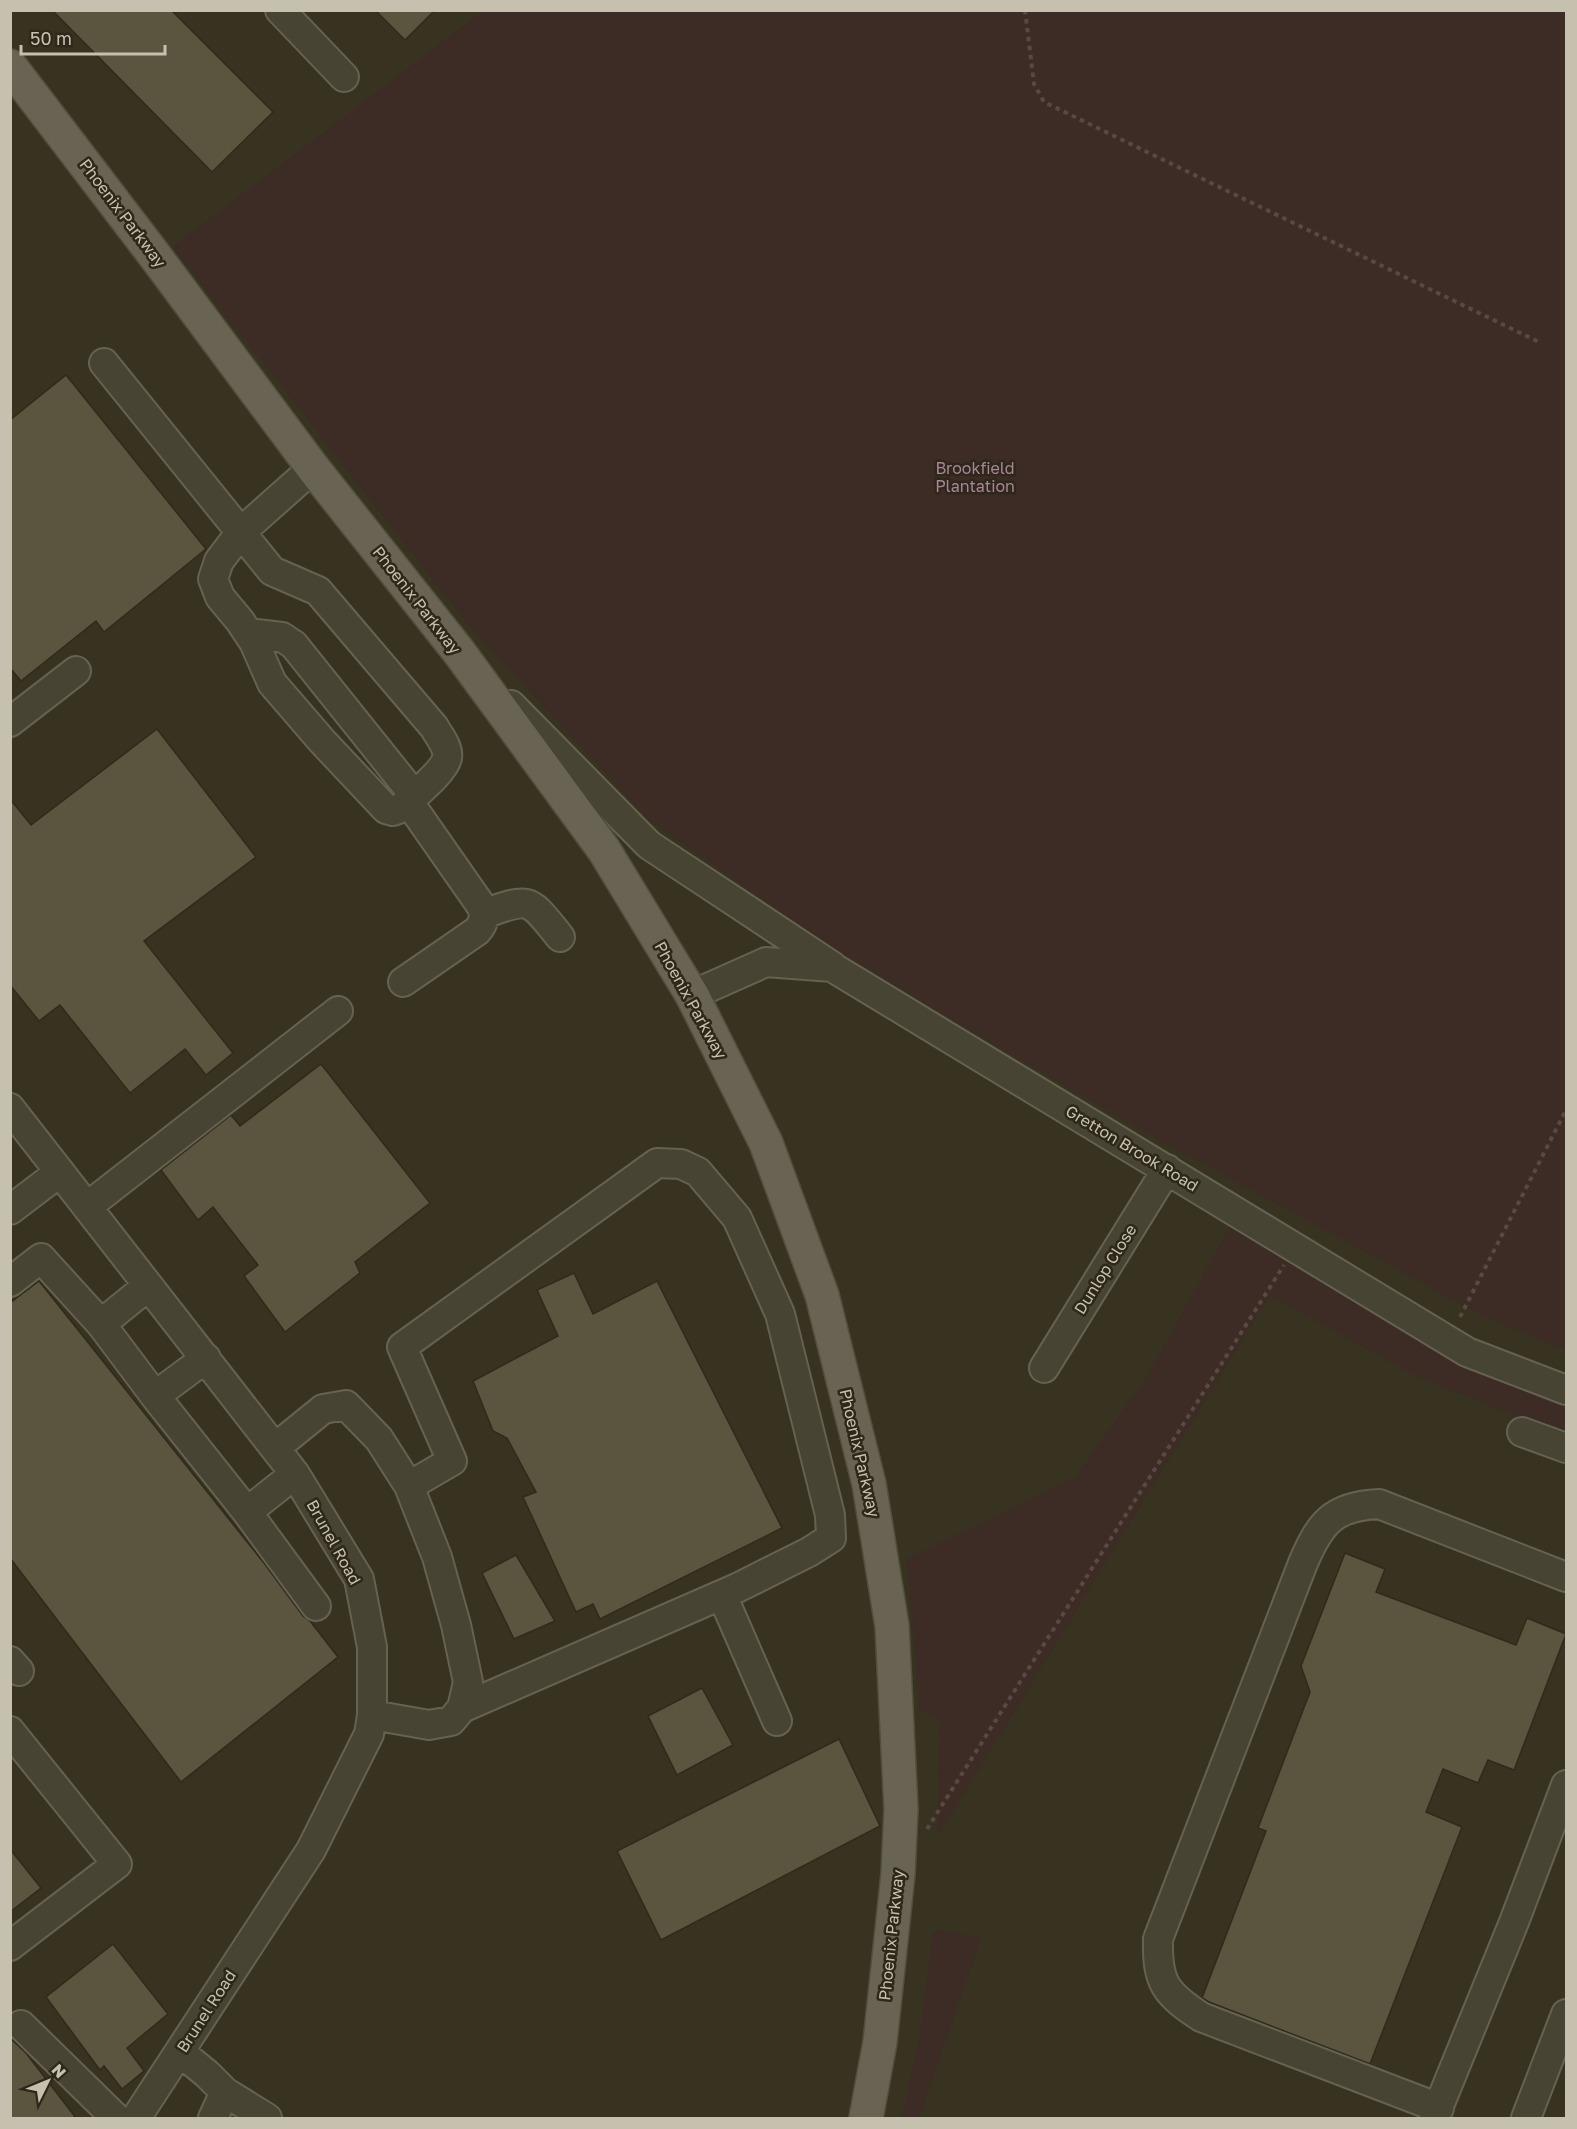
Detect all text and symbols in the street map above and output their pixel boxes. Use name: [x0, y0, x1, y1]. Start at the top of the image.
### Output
scale bar: [21, 18, 165, 56]
text: 50 m: [30, 27, 72, 49]
street label: Phoenix Parkway: [76, 155, 171, 271]
park label: Brookfield Plantation: [935, 458, 1015, 496]
street label: Phoenix Parkway: [369, 542, 465, 658]
street label: Phoenix Parkway: [650, 938, 732, 1062]
street label: Gretton Brook Road: [1062, 1101, 1202, 1195]
street label: Dunlop Close: [1069, 1220, 1141, 1318]
street label: Phoenix Parkway: [835, 1387, 885, 1519]
street label: Brunel Road: [302, 1496, 366, 1588]
street label: Phoenix Parkway: [874, 1869, 908, 2001]
street label: Brunel Road: [172, 1966, 240, 2056]
north arrow: [18, 2051, 78, 2111]
text: N: [48, 2059, 70, 2082]

